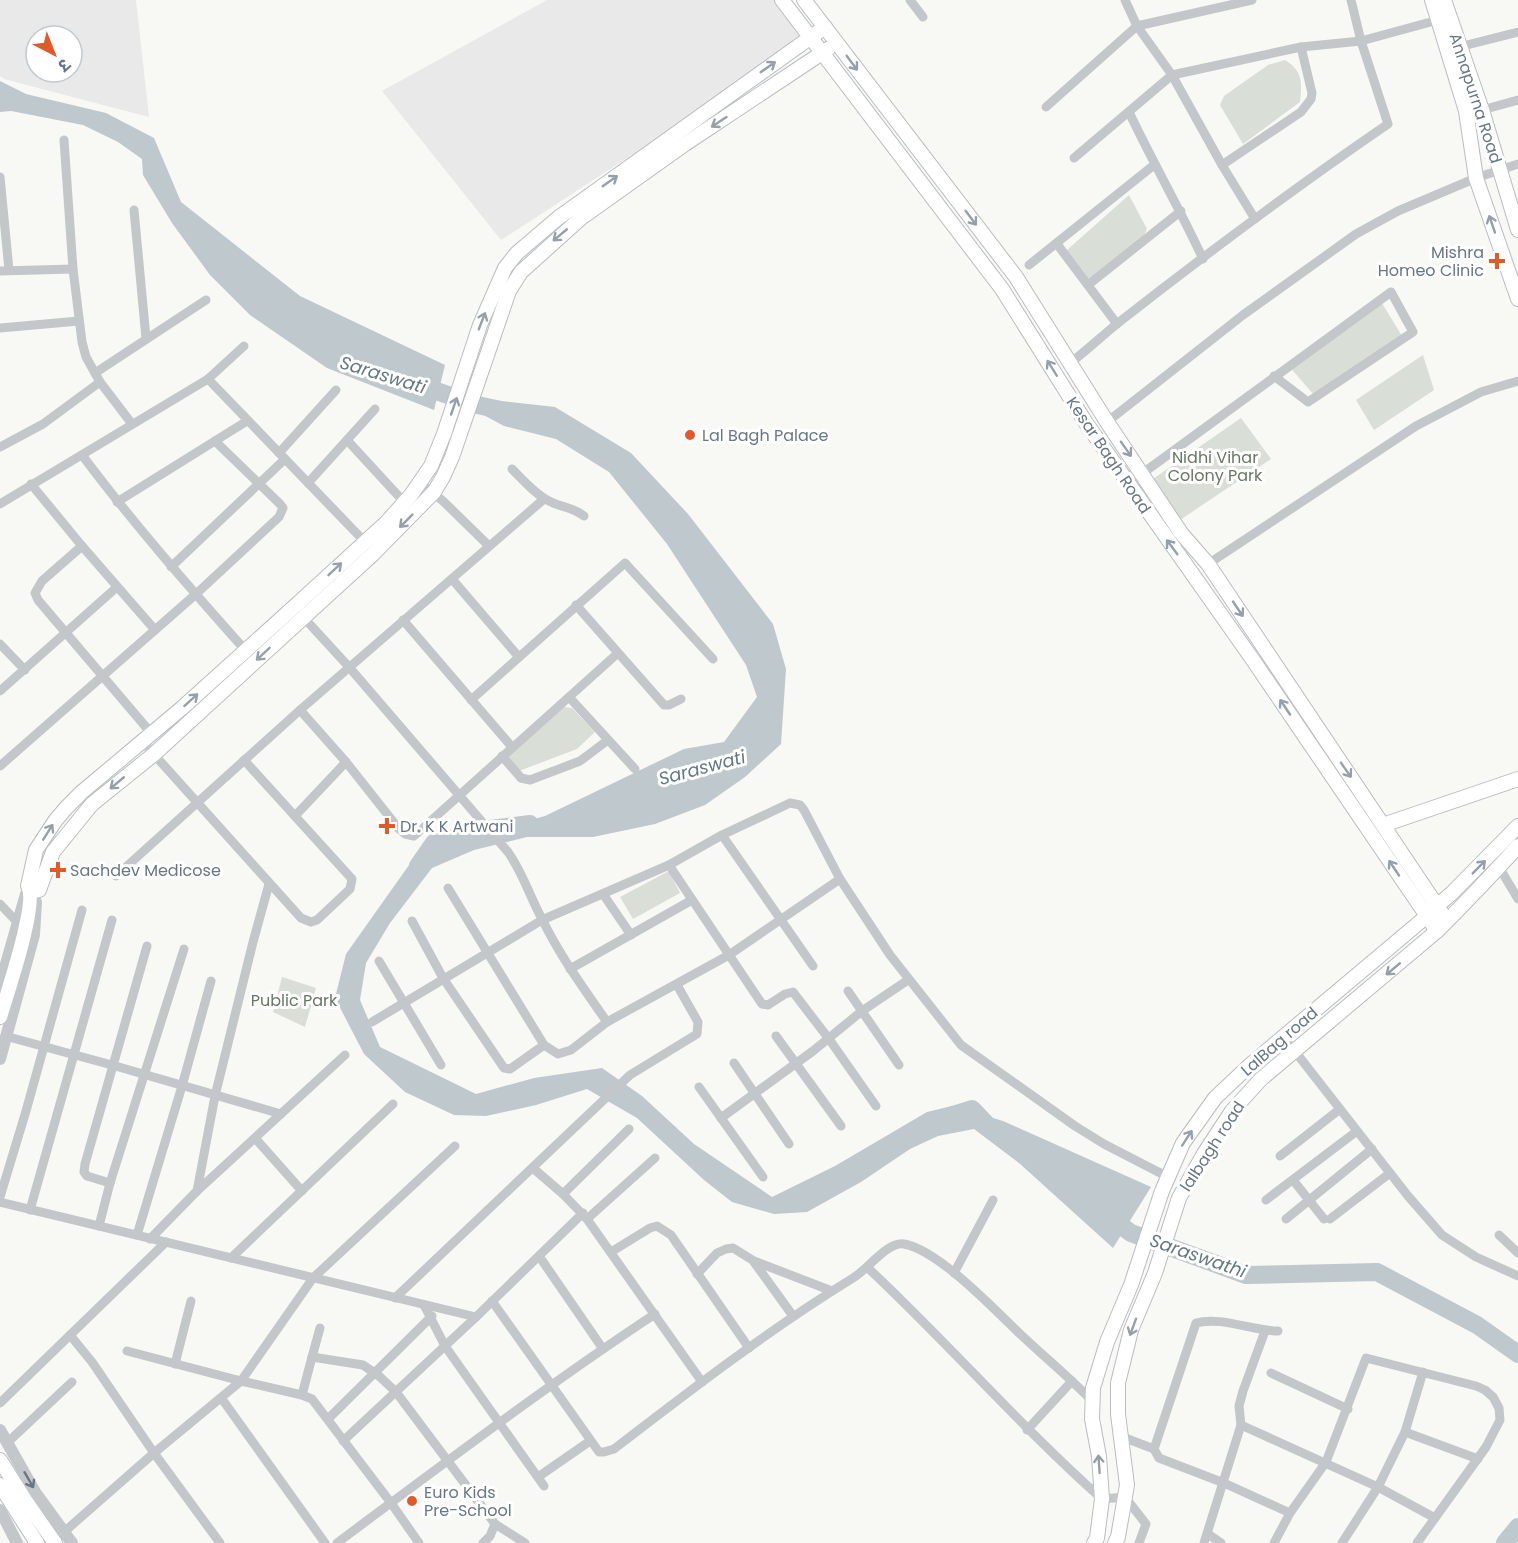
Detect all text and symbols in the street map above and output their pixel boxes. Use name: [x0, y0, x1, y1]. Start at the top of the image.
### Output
north arrow: [24, 24, 84, 84]
street label: Annapurna Road: [1444, 30, 1507, 166]
text: उ: [52, 53, 76, 77]
one-way arrow: [846, 54, 859, 70]
one-way arrow: [759, 61, 776, 73]
one-way arrow: [711, 116, 728, 128]
one-way arrow: [601, 175, 617, 187]
one-way arrow: [964, 209, 977, 225]
one-way arrow: [1486, 215, 1497, 234]
one-way arrow: [552, 229, 568, 242]
place label: Mishra Homeo Clinic: [1378, 241, 1484, 282]
marker: Mishra Homeo Clinic: [1488, 252, 1506, 270]
one-way arrow: [477, 313, 488, 331]
water label: Saraswati: [337, 350, 430, 400]
one-way arrow: [1045, 360, 1057, 377]
street label: Kesar Bagh Road: [1061, 392, 1156, 518]
one-way arrow: [450, 397, 461, 416]
place label: Lal Bagh Palace: [702, 424, 828, 447]
marker: Lal Bagh Palace: [683, 428, 697, 442]
one-way arrow: [1120, 441, 1132, 457]
park label: Nidhi Vihar Colony Park: [1168, 446, 1263, 487]
one-way arrow: [399, 514, 414, 529]
one-way arrow: [1166, 539, 1179, 555]
one-way arrow: [328, 562, 343, 576]
one-way arrow: [1232, 600, 1244, 616]
one-way arrow: [256, 647, 271, 661]
one-way arrow: [183, 693, 198, 707]
one-way arrow: [1278, 698, 1291, 715]
water label: Saraswati: [656, 744, 749, 791]
one-way arrow: [1340, 762, 1352, 778]
one-way arrow: [110, 776, 125, 790]
place label: Dr. K K Artwani: [400, 815, 513, 838]
marker: Dr. K K Artwani: [378, 817, 396, 835]
one-way arrow: [42, 824, 54, 841]
place label: Sachdev Medicose: [70, 859, 221, 882]
one-way arrow: [1471, 859, 1486, 874]
one-way arrow: [1388, 860, 1400, 876]
marker: Sachdev Medicose: [51, 863, 65, 877]
one-way arrow: [1386, 962, 1401, 976]
park label: Public Park: [251, 989, 338, 1012]
street label: LalBag road: [1236, 1001, 1323, 1081]
street label: lalbagh road: [1175, 1097, 1250, 1196]
one-way arrow: [1181, 1130, 1193, 1147]
water label: Saraswathi: [1147, 1227, 1250, 1284]
one-way arrow: [1127, 1318, 1138, 1336]
one-way arrow: [1094, 1455, 1105, 1475]
one-way arrow: [24, 1471, 35, 1489]
place label: Euro Kids Pre-School: [424, 1481, 512, 1522]
marker: Euro Kids Pre-School: [405, 1494, 419, 1508]

